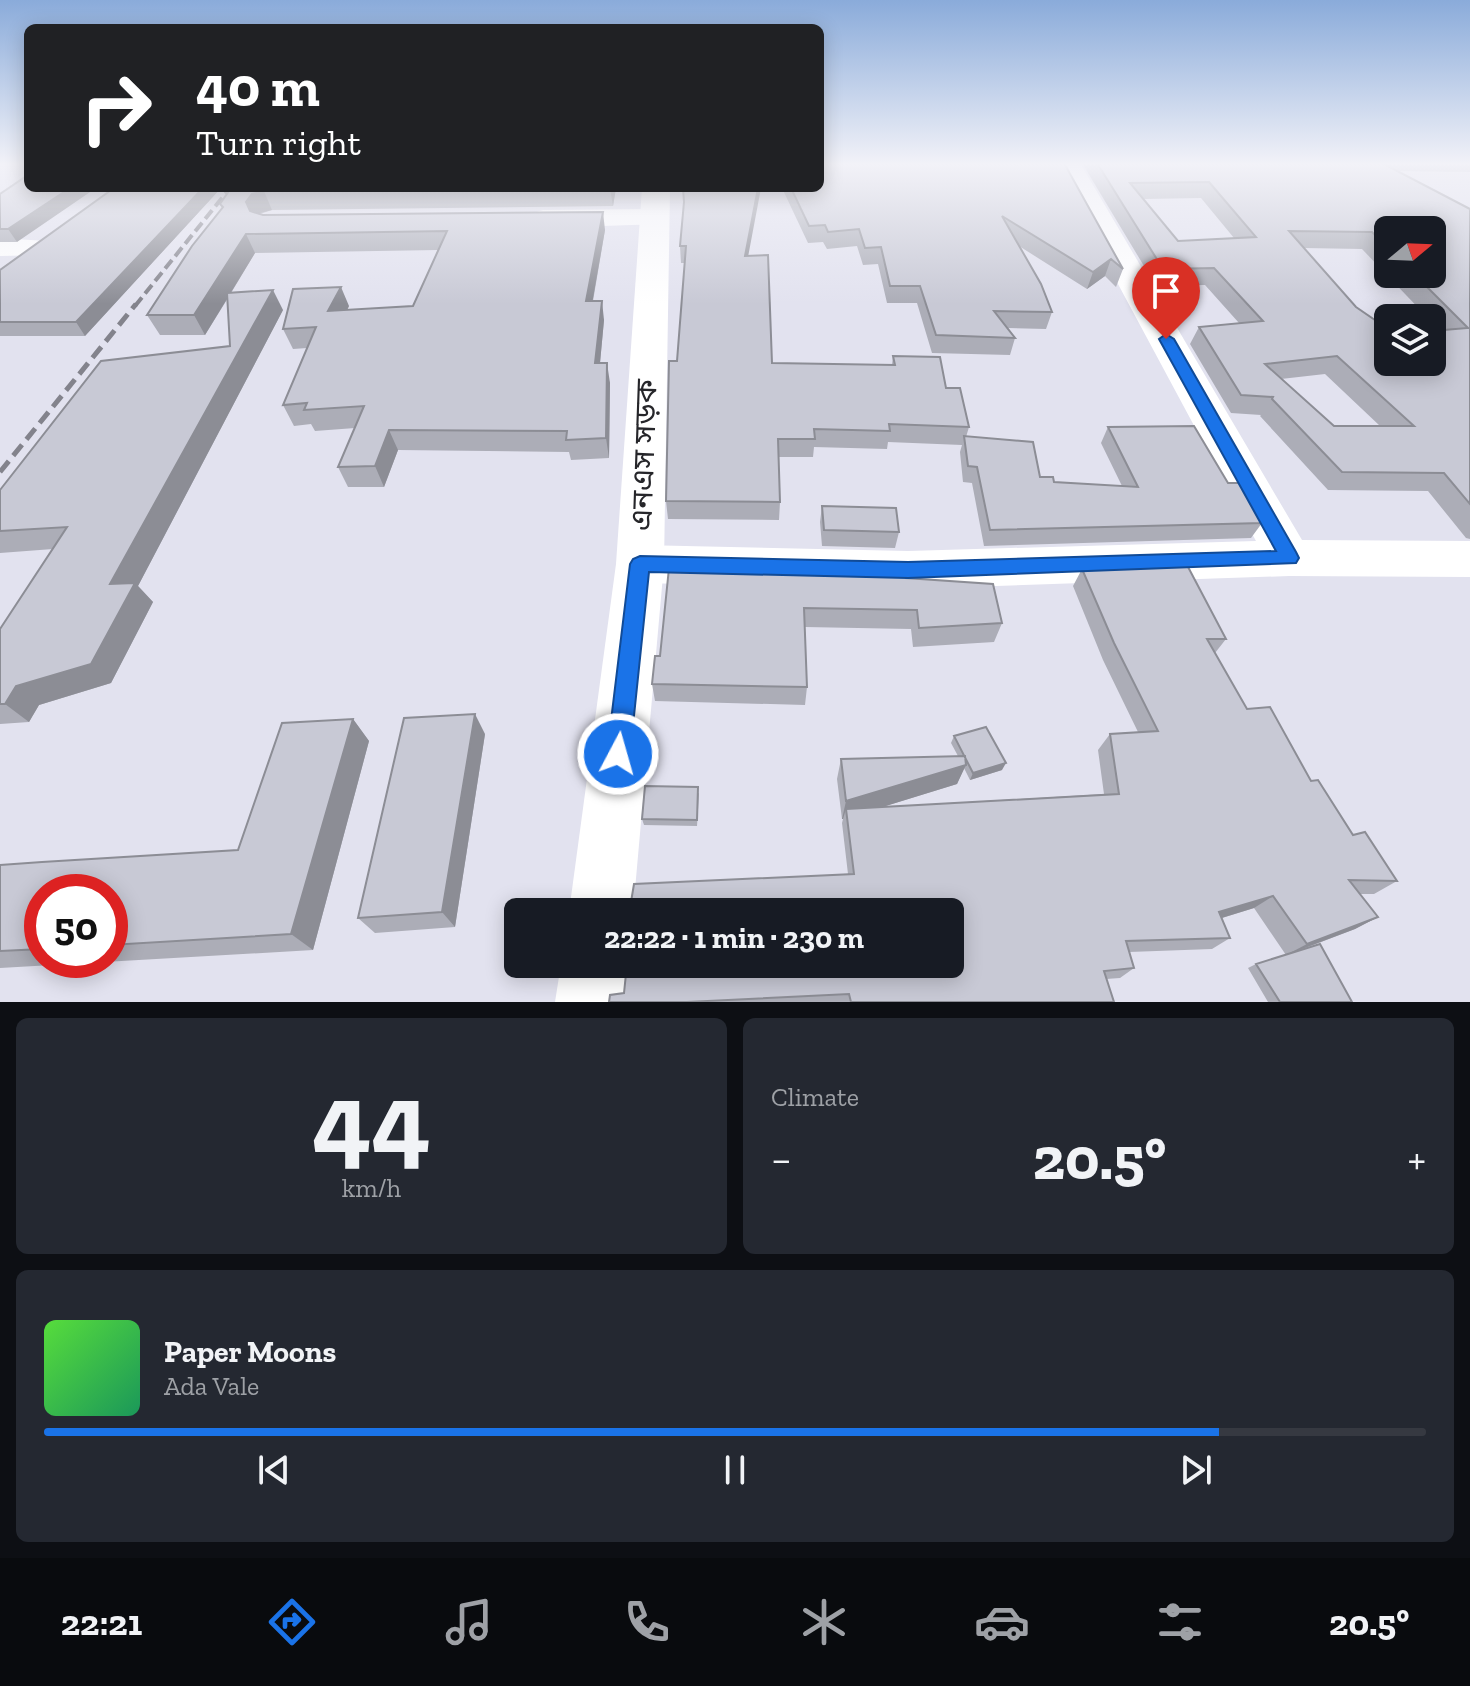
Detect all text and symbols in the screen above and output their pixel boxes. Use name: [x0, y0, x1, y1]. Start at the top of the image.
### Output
text: 40 m: [196, 53, 320, 120]
icon: right: [64, 56, 168, 160]
text: Turn right: [196, 121, 361, 164]
north arrow: [1374, 216, 1446, 288]
map controls: [1374, 216, 1446, 376]
pin: [1132, 257, 1200, 339]
icon: arrive: [1144, 269, 1188, 313]
button: layers: [1374, 304, 1446, 376]
street label: এনএস সড়ক: [623, 378, 665, 531]
position arrow: [576, 712, 660, 796]
speed limit sign: 50: [24, 874, 128, 978]
text: 22:22 · 1 min · 230 m: [604, 920, 864, 956]
text: 44: [312, 1057, 431, 1182]
text: Climate: [771, 1081, 859, 1113]
text: 20.5°: [1033, 1122, 1166, 1194]
text: −: [771, 1132, 792, 1185]
text: +: [1407, 1132, 1426, 1185]
text: km/h: [342, 1172, 401, 1204]
text: Paper Moons: [164, 1334, 336, 1370]
text: Ada Vale: [164, 1370, 259, 1402]
icon: previous: [252, 1448, 296, 1492]
icon: pause: [713, 1448, 757, 1492]
icon: next: [1174, 1448, 1218, 1492]
icon: directions: [264, 1594, 320, 1650]
icon: music: [441, 1594, 497, 1650]
icon: phone: [619, 1594, 675, 1650]
icon: climate: [796, 1594, 852, 1650]
icon: car: [974, 1594, 1030, 1650]
icon: filters: [1152, 1594, 1208, 1650]
text: 22:21: [61, 1601, 142, 1644]
text: 20.5°: [1329, 1601, 1409, 1644]

